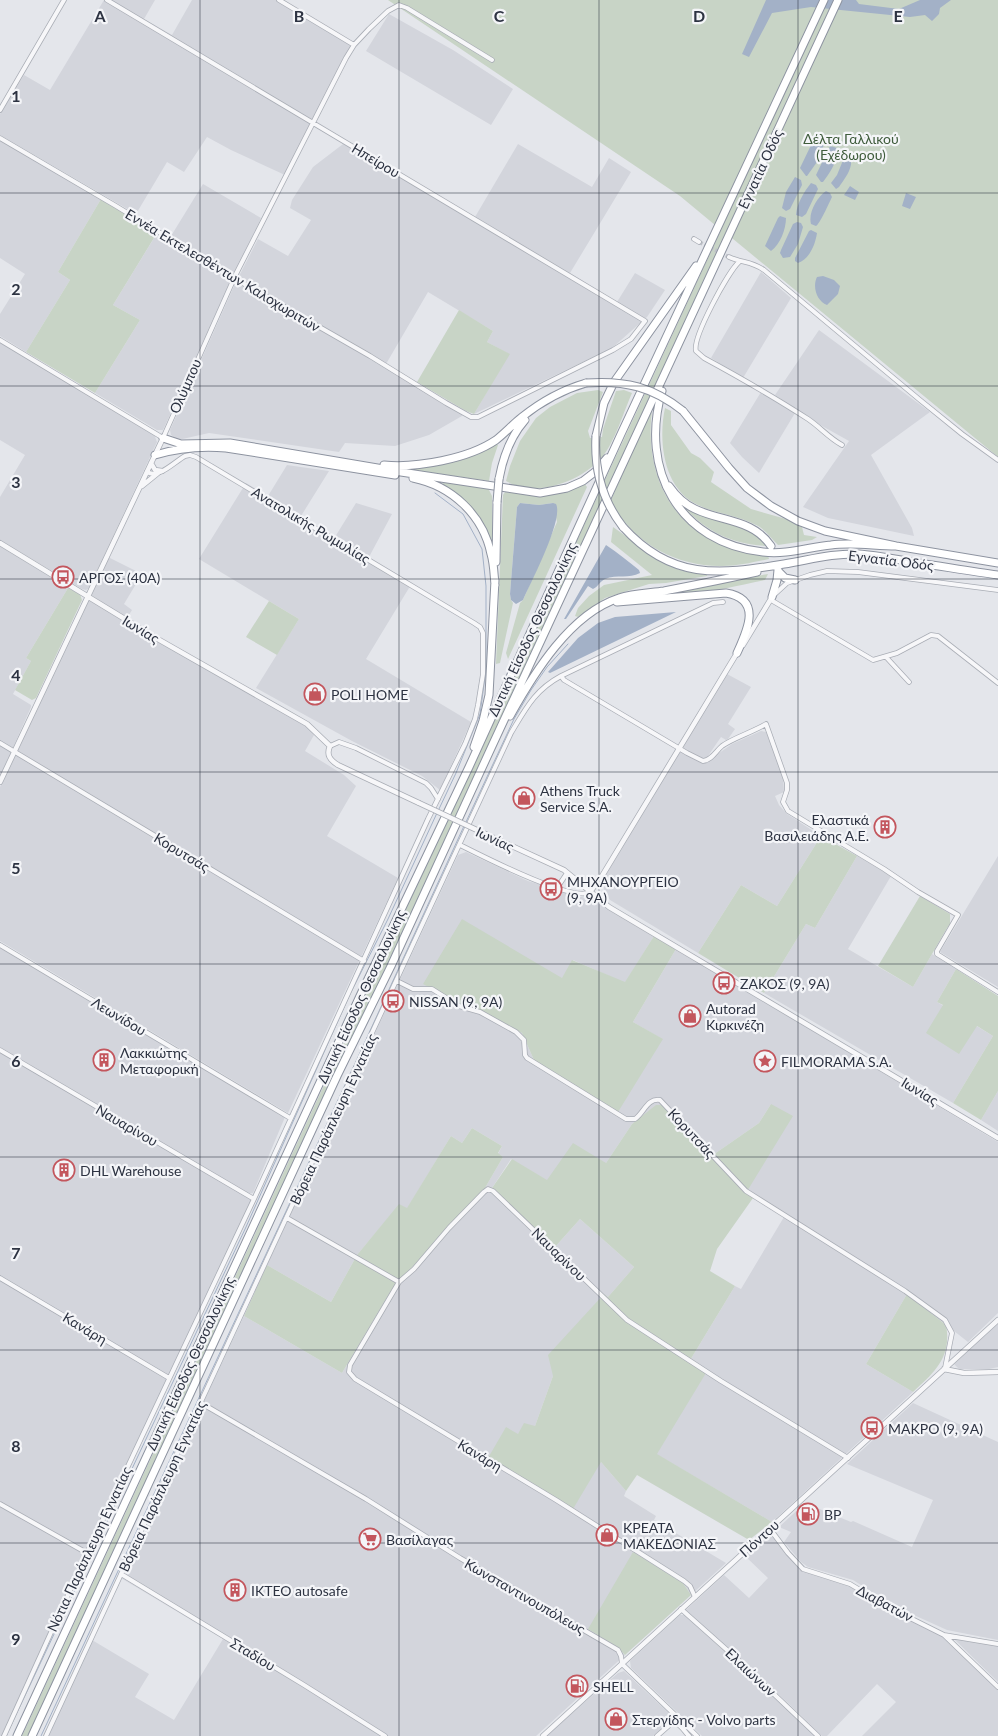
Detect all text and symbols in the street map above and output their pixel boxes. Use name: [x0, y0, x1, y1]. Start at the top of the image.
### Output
text: A: [93, 6, 106, 25]
text: B: [294, 6, 304, 25]
text: C: [494, 6, 505, 25]
text: D: [693, 6, 705, 25]
text: E: [893, 6, 903, 25]
text: 1: [11, 86, 21, 105]
street label: Εγνατία Οδός: [734, 126, 786, 211]
park label: Δέλτα Γαλλικού (Εχέδωρου): [803, 130, 899, 163]
street label: Ηπείρου: [349, 139, 403, 181]
street label: Εννέα Εκτελεσθέντων Καλοχωριτών: [123, 205, 323, 335]
text: 2: [11, 279, 21, 298]
street label: Ολύμπου: [165, 356, 205, 416]
text: 3: [11, 472, 21, 491]
street label: Ανατολικής Ρωμυλίας: [249, 483, 374, 567]
street label: Δυτική Είσοδος Θεσσαλονίκης: [484, 539, 580, 719]
street label: Εγνατία Οδός: [847, 546, 935, 574]
bus stop icon: ΑΡΓΟΣ (40Α): [51, 565, 75, 589]
place label: ΑΡΓΟΣ (40Α): [79, 569, 161, 586]
street label: Ιωνίας: [119, 611, 163, 647]
text: 4: [11, 665, 21, 684]
shop icon: POLI HOME: [303, 682, 327, 706]
place label: POLI HOME: [331, 686, 408, 703]
place label: Athens Truck Service S.A.: [540, 782, 621, 815]
shop icon: Athens Truck Service S.A.: [512, 786, 536, 810]
place label: Ελαστικά Βασιλειάδης Α.Ε.: [764, 811, 870, 844]
building icon: Ελαστικά Βασιλειάδης Α.Ε.: [873, 815, 897, 839]
street label: Ιωνίας: [473, 823, 517, 855]
street label: Κορυτσάς: [151, 829, 213, 875]
text: 5: [11, 858, 21, 877]
place label: ΜΗΧΑΝΟΥΡΓΕΙΟ (9, 9Α): [567, 873, 679, 906]
bus stop icon: ΜΗΧΑΝΟΥΡΓΕΙΟ (9, 9Α): [539, 877, 563, 901]
street label: Δυτική Είσοδος Θεσσαλονίκης: [313, 906, 409, 1086]
bus stop icon: ΖΑΚΟΣ (9, 9Α): [712, 971, 736, 995]
place label: ΖΑΚΟΣ (9, 9Α): [740, 975, 830, 992]
bus stop icon: NISSAN (9, 9Α): [381, 989, 405, 1013]
street label: Λεωνίδου: [89, 993, 149, 1039]
place label: NISSAN (9, 9Α): [409, 993, 503, 1010]
place label: Autorad Κιρκινέζη: [706, 1000, 764, 1033]
shop icon: Autorad Κιρκινέζη: [678, 1004, 702, 1028]
street label: Βόρεια Παράπλευρη Εγνατίας: [286, 1030, 380, 1207]
place label: Λακκιώτης Μεταφορική: [120, 1044, 199, 1077]
building icon: Λακκιώτης Μεταφορική: [92, 1048, 116, 1072]
place icon: FILMORAMA S.A.: [753, 1049, 777, 1073]
text: 6: [11, 1051, 21, 1070]
place label: FILMORAMA S.A.: [781, 1053, 892, 1070]
street label: Ιωνίας: [898, 1073, 942, 1109]
street label: Ναυαρίνου: [93, 1100, 161, 1150]
street label: Κορυτσάς: [665, 1105, 720, 1162]
building icon: DHL Warehouse: [52, 1158, 76, 1182]
place label: DHL Warehouse: [80, 1162, 181, 1179]
street label: Ναυαρίνου: [528, 1224, 590, 1284]
text: 7: [11, 1243, 21, 1262]
street label: Δυτική Είσοδος Θεσσαλονίκης: [142, 1273, 238, 1453]
street label: Κανάρη: [60, 1308, 110, 1348]
street label: Βόρεια Παράπλευρη Εγνατίας: [115, 1397, 209, 1574]
bus stop icon: ΜΑΚΡΟ (9, 9Α): [860, 1416, 884, 1440]
place label: ΜΑΚΡΟ (9, 9Α): [888, 1420, 983, 1437]
street label: Κανάρη: [455, 1435, 505, 1475]
text: 8: [11, 1436, 21, 1455]
street label: Νότια Παράπλευρη Εγνατίας: [43, 1463, 135, 1634]
fuel station icon: BP: [796, 1502, 820, 1526]
place label: BP: [824, 1506, 841, 1523]
street label: Πόντου: [736, 1516, 782, 1560]
place label: ΚΡΕΑΤΑ ΜΑΚΕΔΟΝΙΑΣ: [623, 1519, 716, 1552]
shop icon: ΚΡΕΑΤΑ ΜΑΚΕΔΟΝΙΑΣ: [595, 1523, 619, 1547]
supermarket icon: Βασίλαγας: [358, 1527, 382, 1551]
place label: Βασίλαγας: [386, 1531, 454, 1548]
street label: Κωνσταντινουπόλεως: [462, 1555, 589, 1638]
building icon: ΙΚΤΕΟ autosafe: [223, 1578, 247, 1602]
street label: Διαβατών: [854, 1581, 916, 1625]
place label: ΙΚΤΕΟ autosafe: [251, 1582, 348, 1599]
text: 9: [11, 1629, 21, 1648]
street label: Σταδίου: [227, 1634, 279, 1674]
street label: Ελαιώνων: [722, 1644, 780, 1700]
fuel station icon: SHELL: [565, 1674, 589, 1698]
place label: SHELL: [593, 1678, 634, 1695]
shop icon: Στεργίδης - Volvo parts: [604, 1707, 628, 1731]
place label: Στεργίδης - Volvo parts: [632, 1711, 775, 1728]

